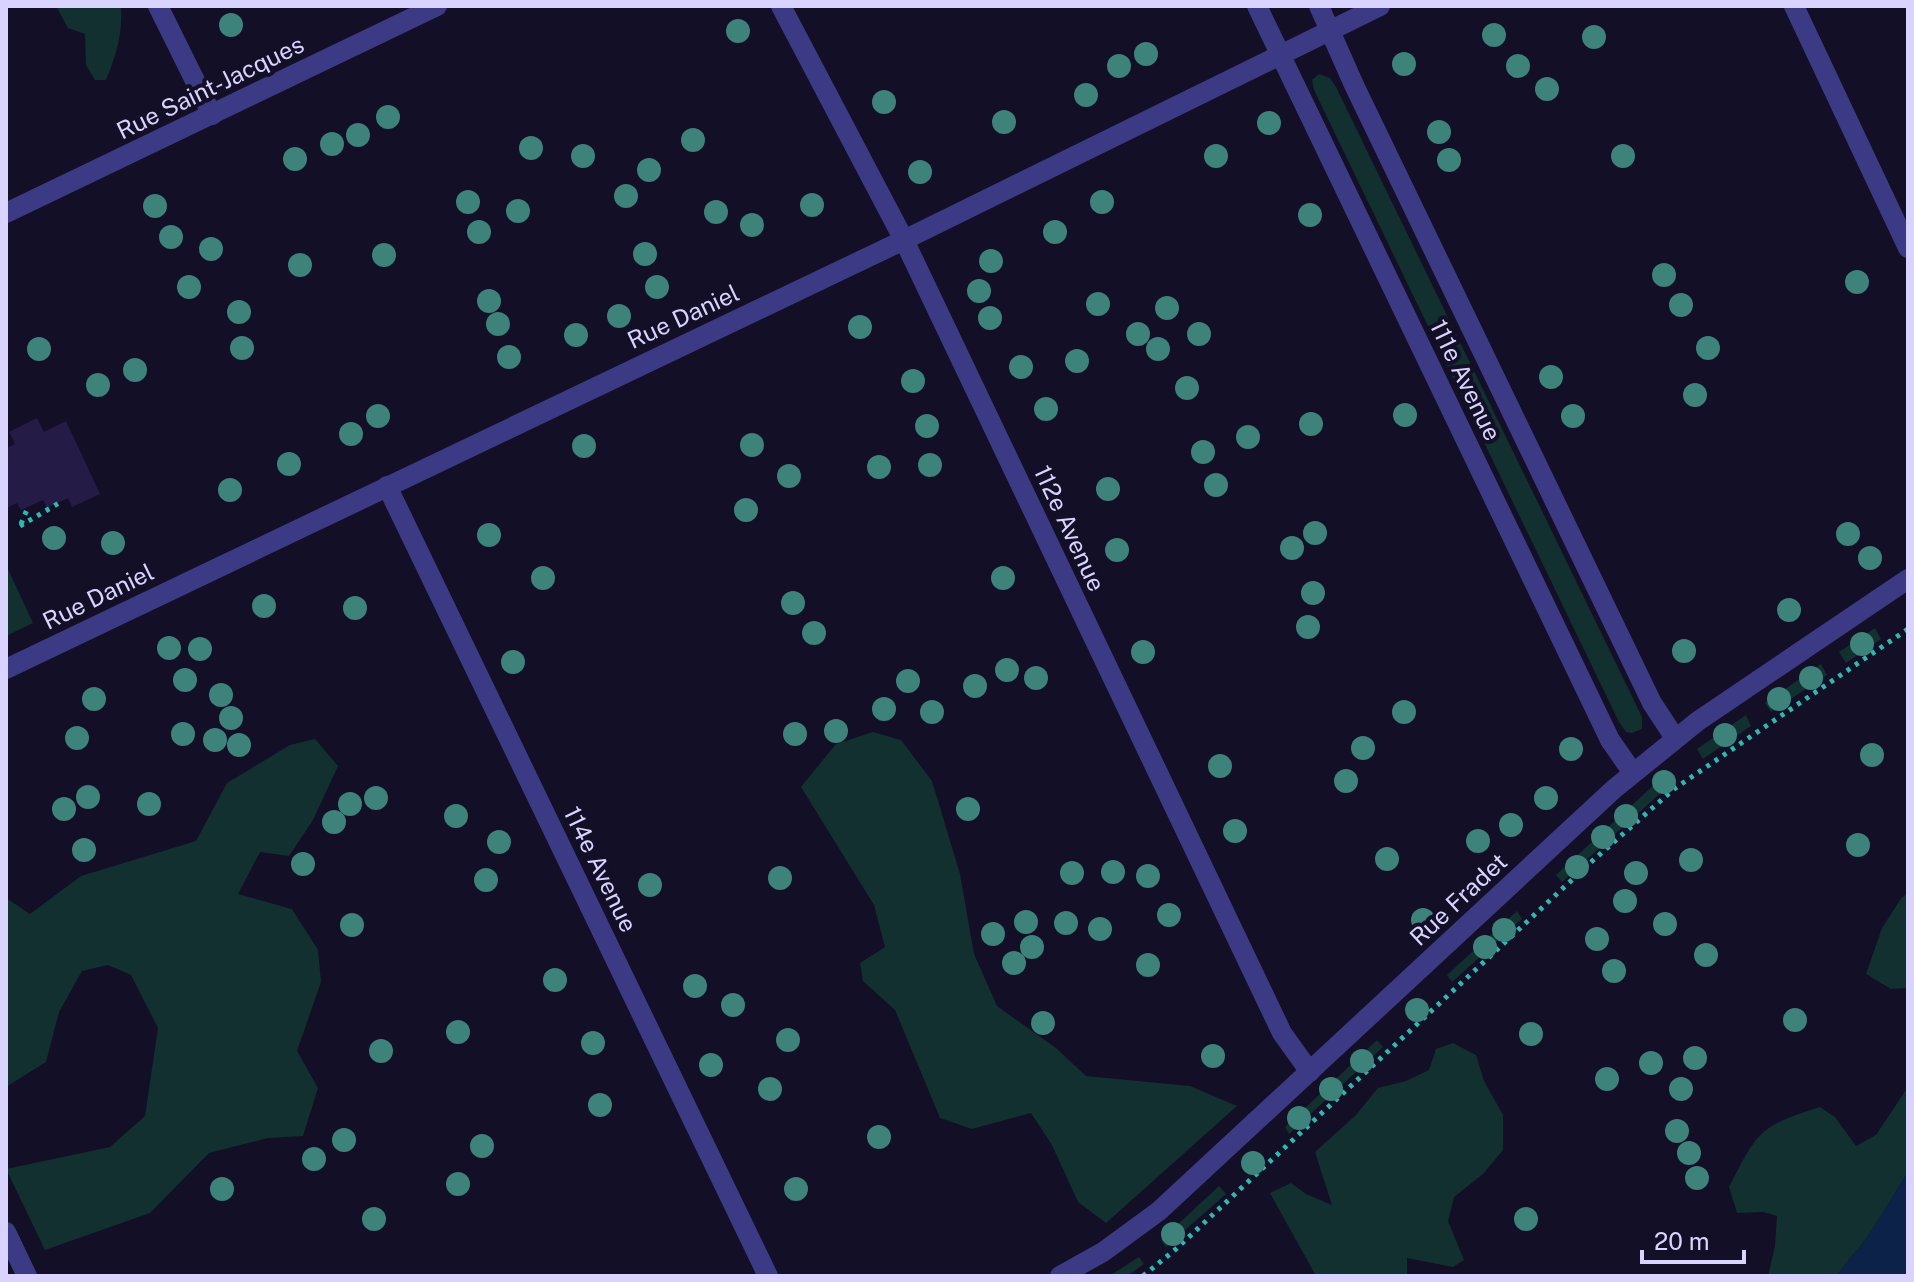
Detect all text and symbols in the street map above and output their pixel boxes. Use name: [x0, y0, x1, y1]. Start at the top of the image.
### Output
street label: Rue Saint-Jacques: [112, 30, 308, 144]
street label: Rue Daniel: [623, 278, 743, 354]
street label: 111e Avenue: [1425, 315, 1507, 445]
street label: 112e Avenue: [1029, 461, 1111, 595]
street label: Rue Daniel: [38, 557, 158, 635]
street label: 114e Avenue: [559, 802, 643, 936]
street label: Rue Fradet: [1404, 847, 1512, 951]
scale bar: [1642, 1214, 1744, 1264]
text: 20 m: [1654, 1227, 1710, 1255]

